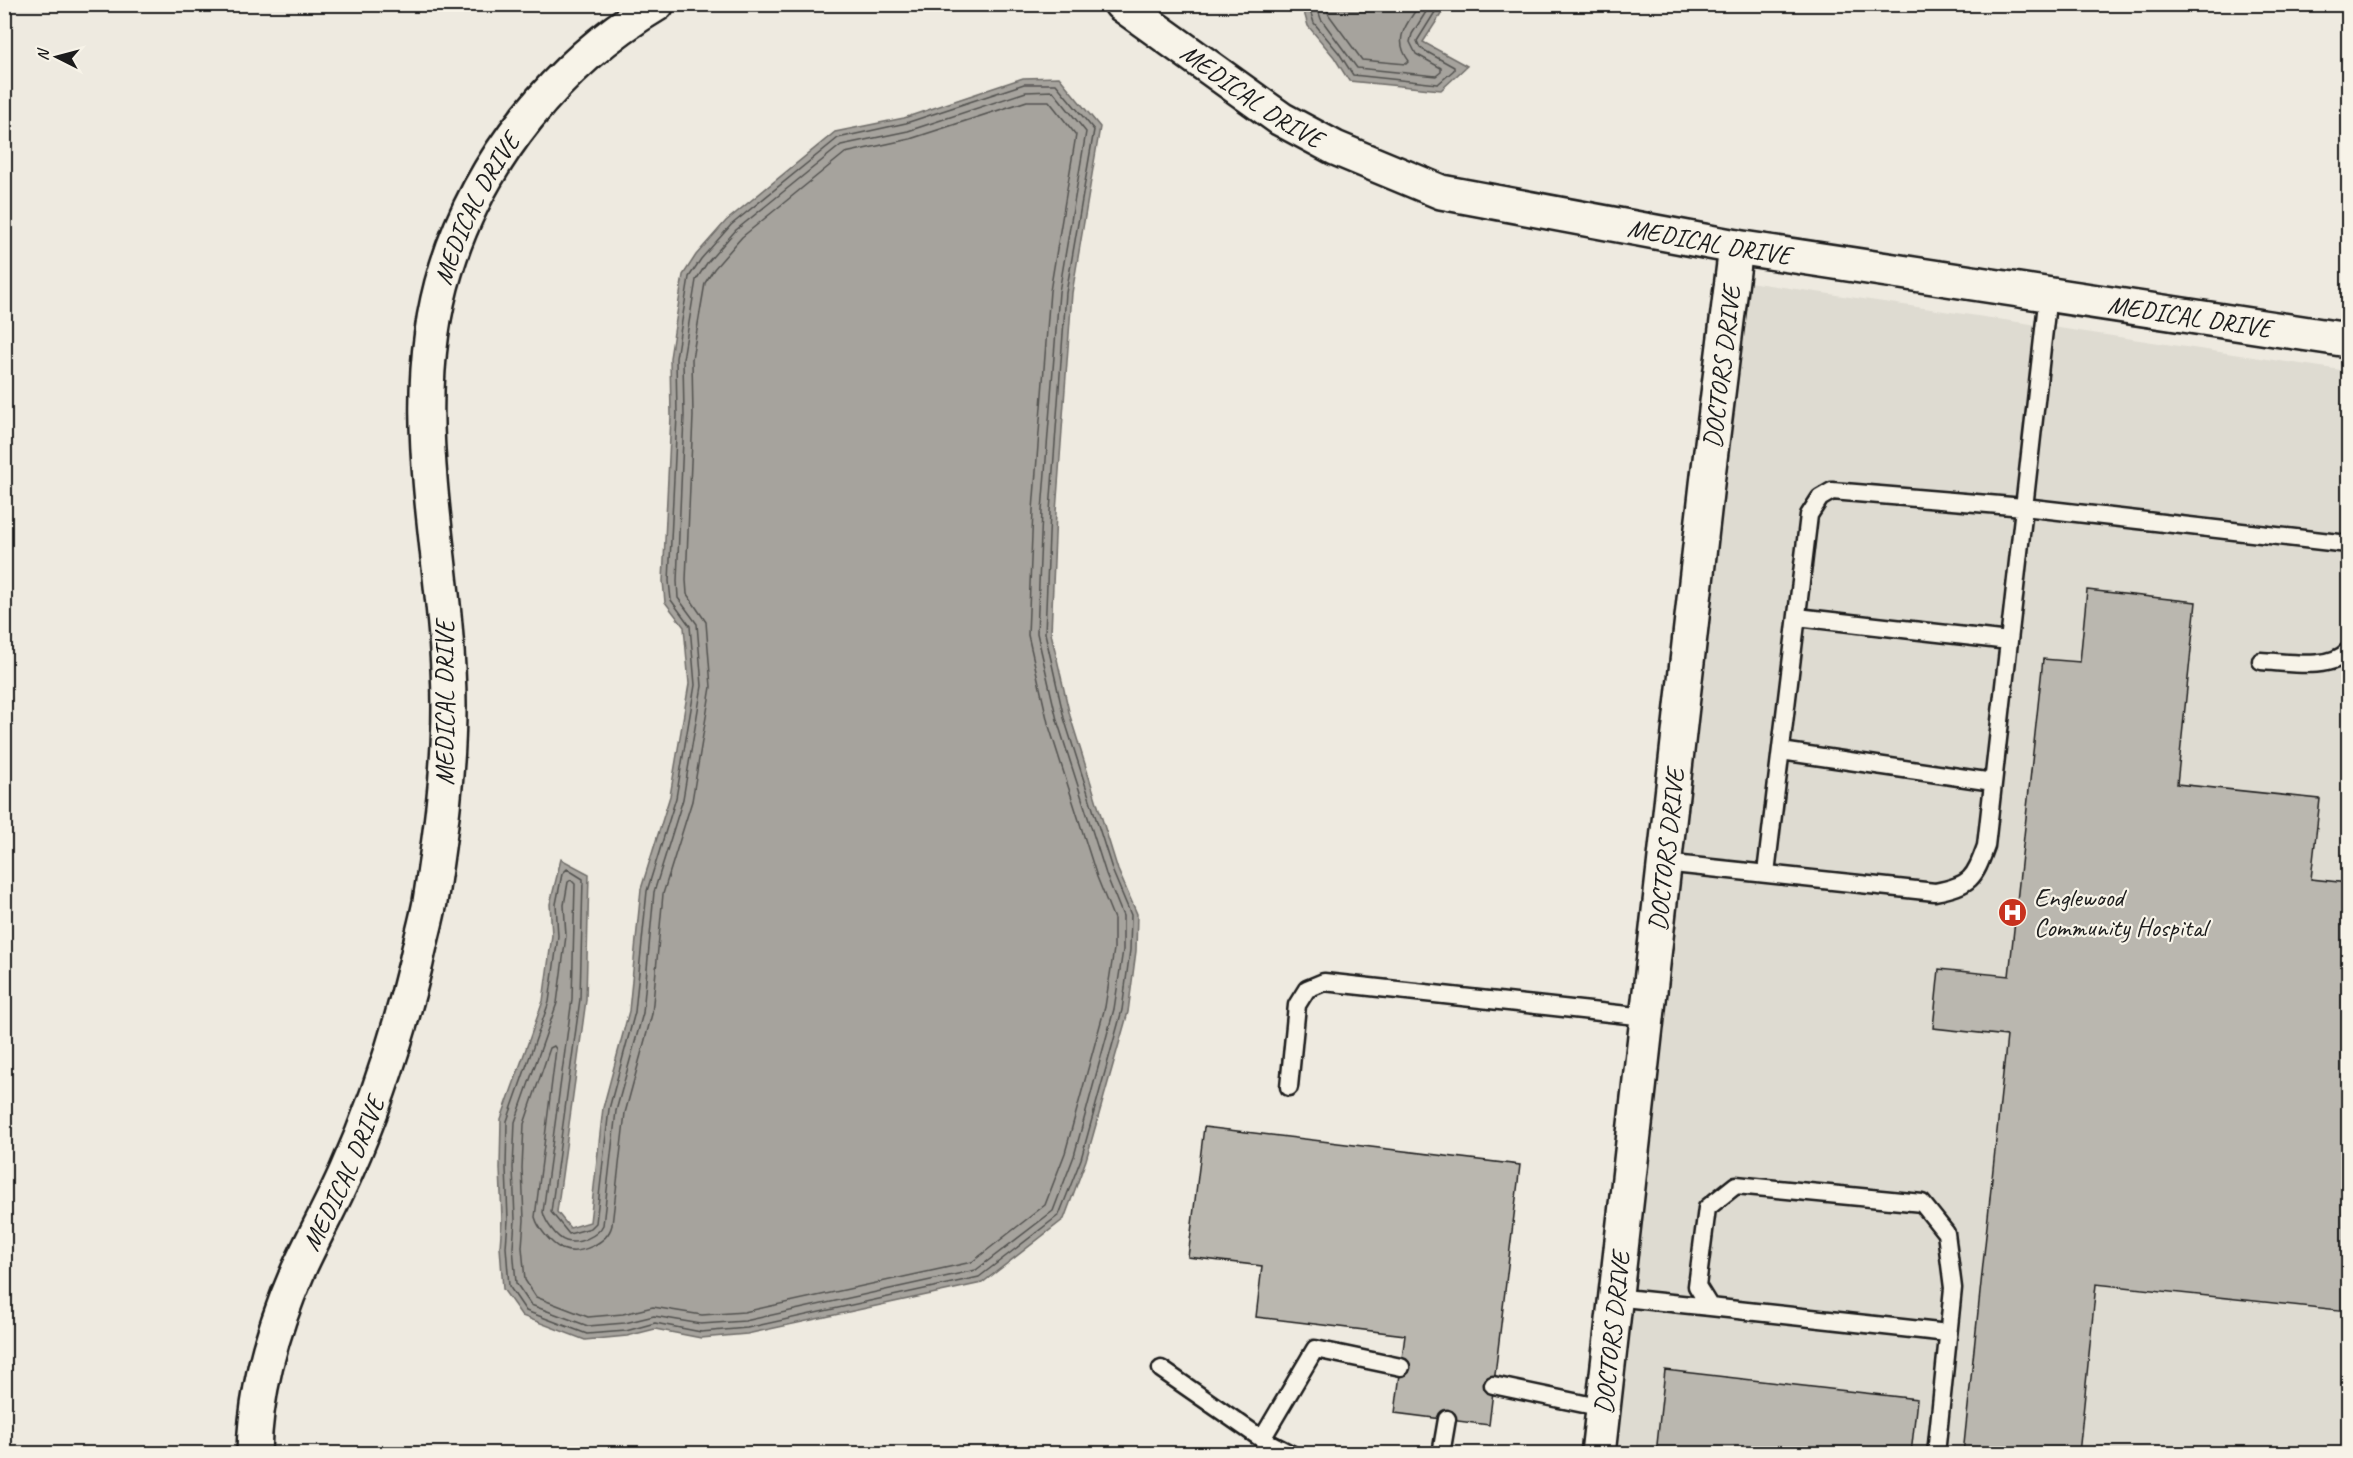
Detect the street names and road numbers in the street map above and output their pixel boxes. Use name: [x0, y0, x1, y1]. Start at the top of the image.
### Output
street label: MEDICAL DRIVE: [1174, 36, 1332, 157]
street label: MEDICAL DRIVE: [426, 123, 529, 288]
street label: MEDICAL DRIVE: [1625, 211, 1797, 272]
street label: DOCTORS DRIVE: [1695, 281, 1748, 450]
street label: MEDICAL DRIVE: [2106, 287, 2277, 345]
street label: MEDICAL DRIVE: [428, 617, 461, 785]
street label: DOCTORS DRIVE: [1640, 764, 1692, 933]
street label: MEDICAL DRIVE: [294, 1089, 393, 1256]
street label: DOCTORS DRIVE: [1586, 1247, 1637, 1416]

